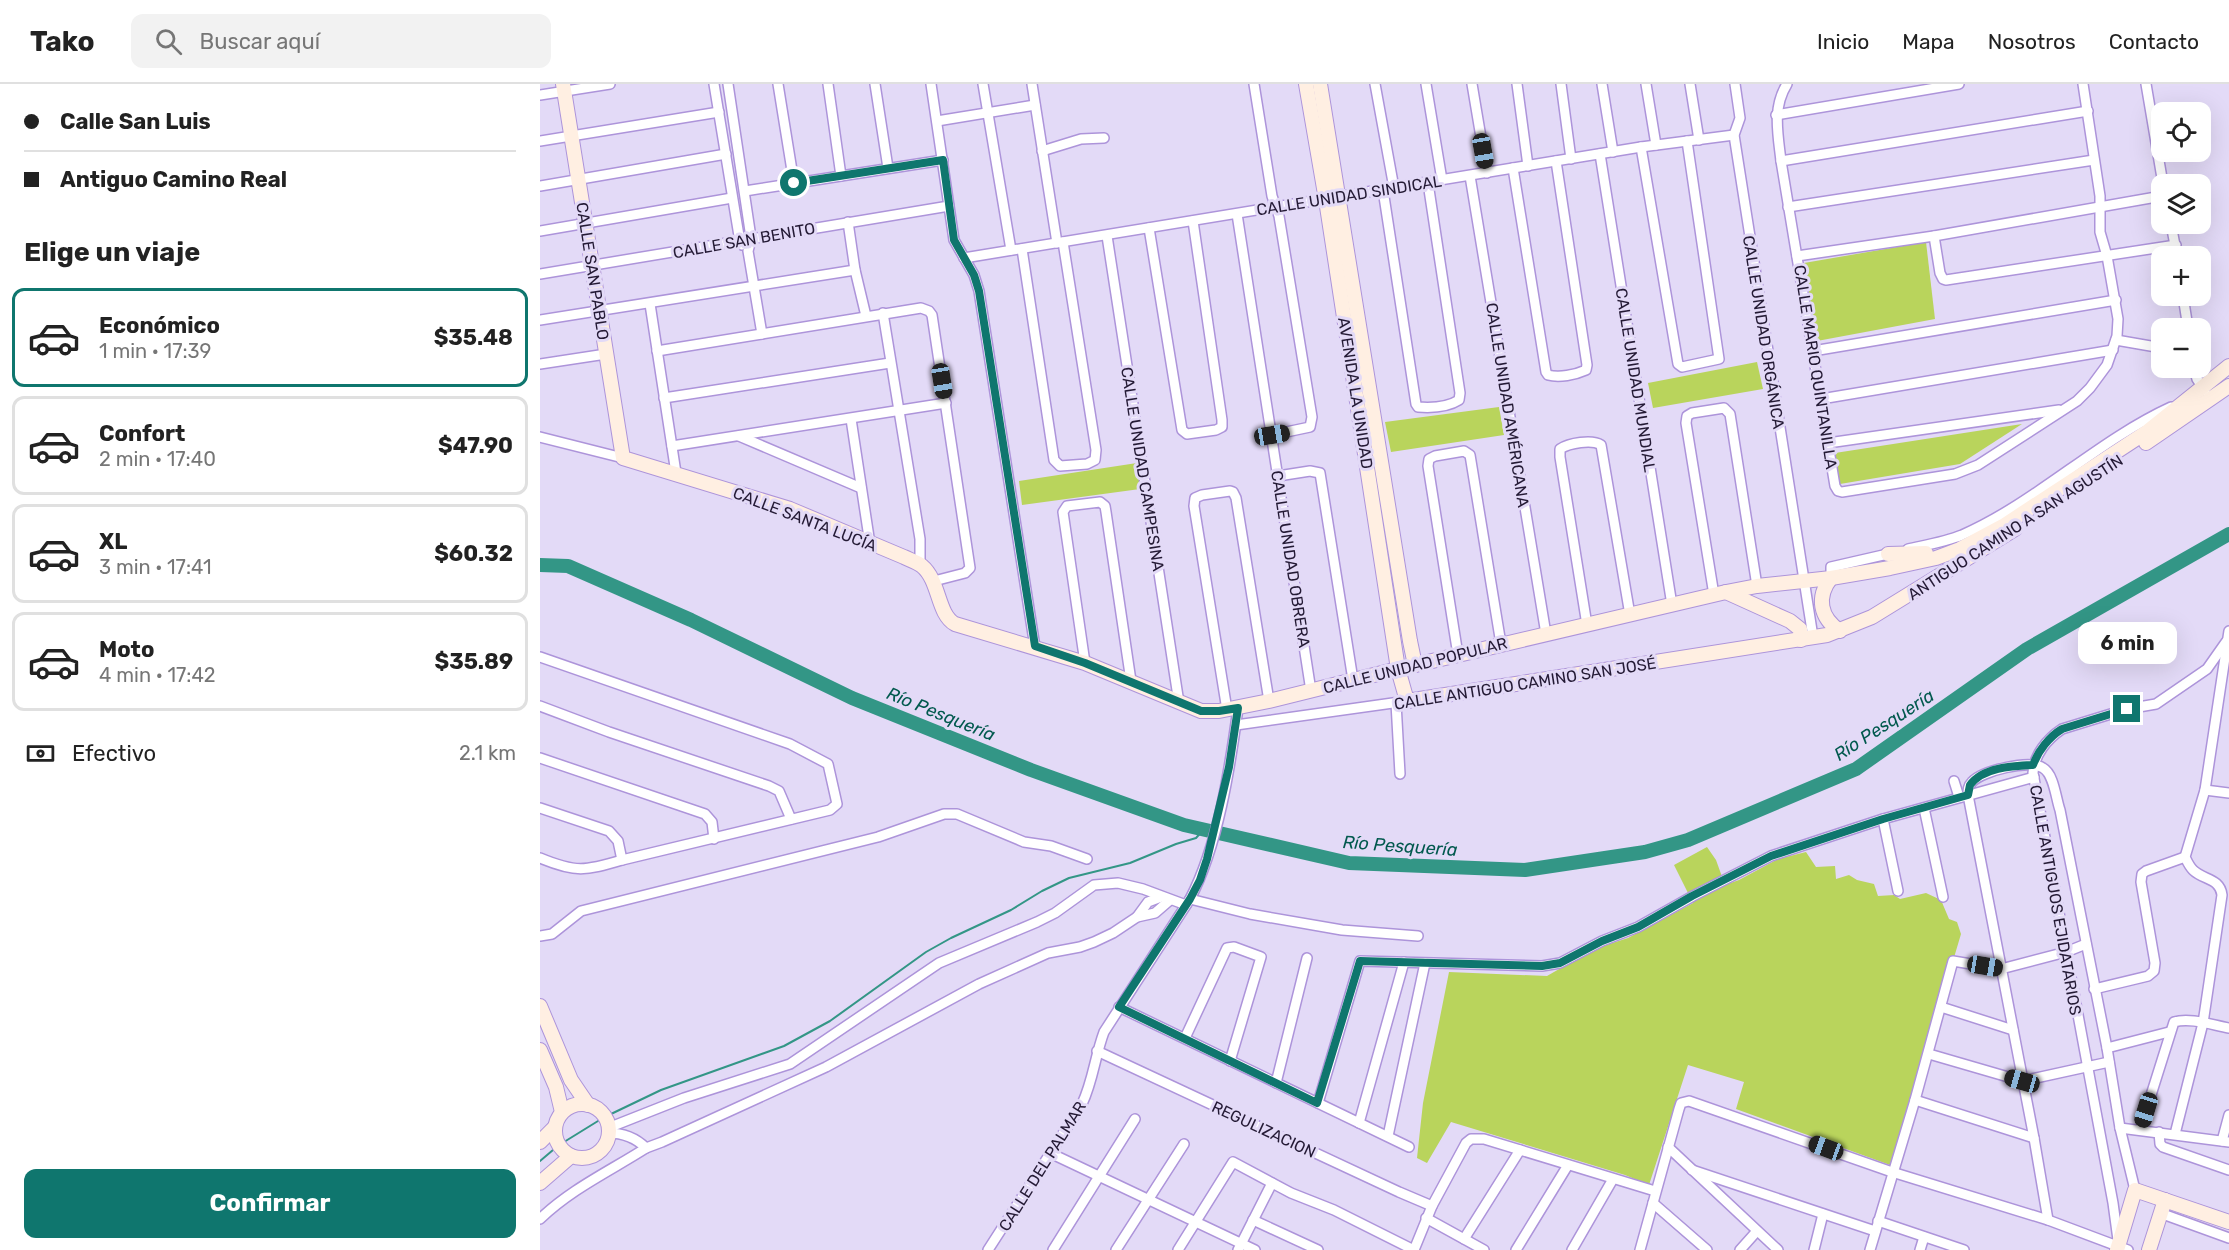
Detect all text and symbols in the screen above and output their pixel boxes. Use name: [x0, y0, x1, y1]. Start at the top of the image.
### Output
search box: [131, 14, 551, 68]
text: Tako: [30, 25, 95, 58]
icon: search: [152, 25, 185, 58]
text: Buscar aquí: [200, 28, 320, 55]
text: Inicio: [1817, 29, 1869, 54]
text: Mapa: [1902, 29, 1955, 54]
text: Nosotros: [1988, 29, 2076, 54]
text: Contacto: [2109, 29, 2199, 54]
map controls: [2151, 102, 2211, 378]
button: locate: [2151, 102, 2211, 162]
text: Calle San Luis: [60, 108, 211, 135]
car: [1471, 132, 1495, 170]
text: Antiguo Camino Real: [60, 166, 287, 193]
route start: [780, 169, 807, 196]
street label: CALLE UNIDAD SINDICAL: [1255, 171, 1443, 220]
button: layers: [2151, 174, 2211, 234]
street label: CALLE SAN PABLO: [572, 201, 613, 341]
street label: CALLE SAN BENITO: [671, 219, 817, 262]
street label: CALLE UNIDAD ORGÁNICA: [1739, 234, 1788, 430]
text: Elige un viaje: [24, 236, 200, 268]
button: +: [2151, 246, 2211, 306]
street label: CALLE MARIO QUINTANILLA: [1790, 264, 1841, 471]
street label: CALLE UNIDAD MUNDIAL: [1612, 287, 1659, 474]
street label: CALLE UNIDAD AMÉRICANA: [1482, 301, 1533, 509]
icon: car: [27, 311, 81, 365]
text: Económico: [99, 312, 220, 339]
street label: AVENIDA LA UNIDAD: [1334, 316, 1377, 470]
button: −: [2151, 318, 2211, 378]
text: $35.48: [434, 324, 513, 351]
text: 1 min · 17:39: [99, 339, 211, 363]
car: [930, 362, 954, 400]
street label: CALLE UNIDAD CAMPESINA: [1117, 366, 1168, 573]
icon: car: [27, 419, 81, 473]
text: Confort: [99, 420, 185, 447]
car: [1253, 423, 1291, 447]
text: $47.90: [438, 432, 513, 459]
text: 2 min · 17:40: [99, 447, 216, 471]
street label: ANTIGUO CAMINO A SAN AGUSTÍN: [1904, 451, 2126, 604]
street label: CALLE UNIDAD OBRERA: [1267, 469, 1314, 649]
street label: CALLE SANTA LUCÍA: [730, 483, 880, 556]
icon: car: [27, 527, 81, 581]
text: XL: [99, 528, 127, 555]
text: $60.32: [434, 540, 513, 567]
text: 3 min · 17:41: [99, 555, 212, 579]
callout: 6 min: [2078, 622, 2176, 664]
text: 6 min: [2100, 631, 2155, 655]
street label: CALLE UNIDAD POPULAR: [1321, 633, 1509, 698]
icon: car: [27, 635, 81, 689]
text: Moto: [99, 636, 154, 663]
text: $35.89: [435, 648, 513, 675]
street label: CALLE ANTIGUO CAMINO SAN JOSÉ: [1393, 653, 1658, 714]
text: 4 min · 17:42: [99, 663, 216, 687]
water label: Río Pesquería: [883, 682, 999, 746]
water label: Río Pesquería: [1830, 684, 1939, 766]
route end: [2113, 695, 2140, 722]
icon: cash: [24, 737, 57, 770]
text: Efectivo: [72, 740, 156, 767]
text: 2.1 km: [459, 741, 516, 765]
street label: CALLE ANTIGUOS EJIDATARIOS: [2026, 783, 2085, 1017]
water label: Río Pesquería: [1342, 831, 1459, 861]
car: [1966, 954, 2004, 978]
car: [2002, 1067, 2042, 1095]
car: [2132, 1090, 2160, 1130]
street label: REGULIZACION: [1209, 1097, 1319, 1162]
street label: CALLE DEL PALMAR: [995, 1098, 1090, 1235]
car: [1806, 1133, 1846, 1163]
button: Confirmar: [24, 1169, 516, 1238]

